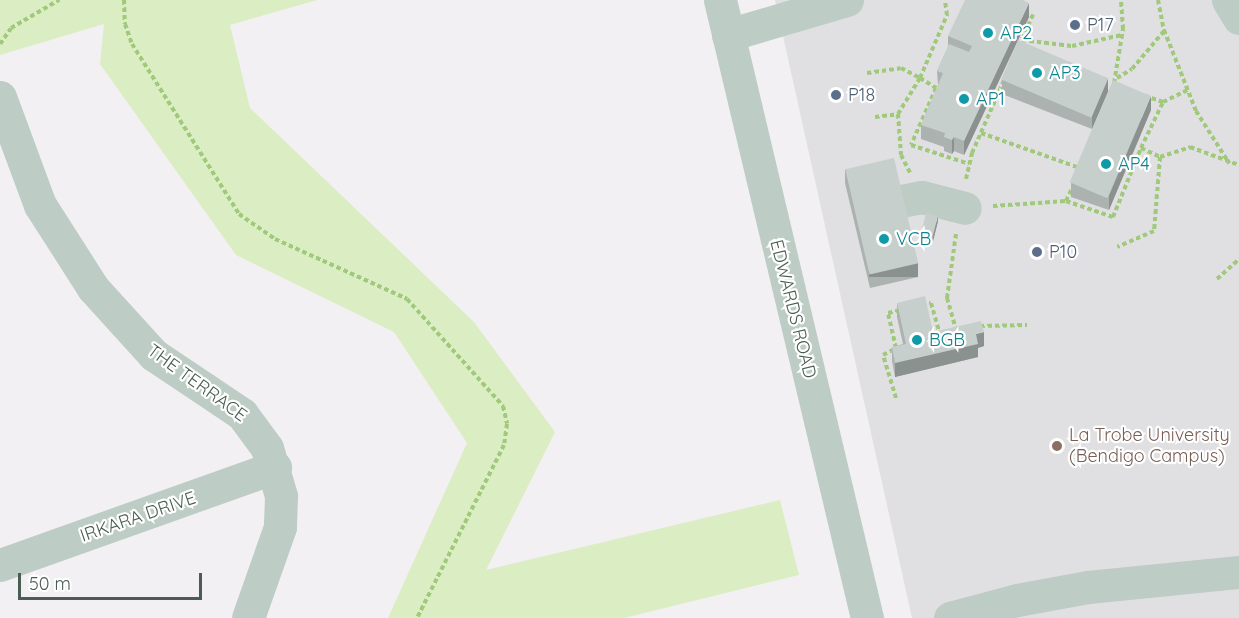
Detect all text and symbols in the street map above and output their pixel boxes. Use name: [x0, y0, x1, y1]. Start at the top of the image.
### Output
place label: P17: [1087, 14, 1114, 36]
marker: P17: [1068, 18, 1082, 32]
place label: AP2: [1000, 22, 1032, 44]
marker: AP2: [981, 26, 995, 40]
place label: AP3: [1049, 62, 1081, 84]
marker: AP3: [1030, 66, 1044, 80]
place label: P18: [848, 84, 875, 106]
marker: P18: [829, 88, 843, 102]
place label: AP1: [976, 88, 1005, 110]
marker: AP1: [957, 92, 971, 106]
place label: AP4: [1118, 153, 1150, 175]
marker: AP4: [1099, 157, 1113, 171]
place label: VCB: [896, 228, 931, 250]
marker: VCB: [877, 232, 891, 246]
street label: EDWARDS ROAD: [765, 238, 821, 380]
place label: P10: [1049, 241, 1077, 263]
marker: P10: [1030, 245, 1044, 259]
place label: BGB: [929, 329, 965, 351]
marker: BGB: [910, 333, 924, 347]
street label: THE TERRACE: [143, 340, 251, 426]
place label: La Trobe University (Bendigo Campus): [1069, 425, 1230, 468]
marker: La Trobe University (Bendigo Campus): [1050, 439, 1064, 453]
street label: IRKARA DRIVE: [77, 487, 199, 547]
scale bar: [21, 561, 206, 599]
text: 50 m: [29, 572, 71, 595]

